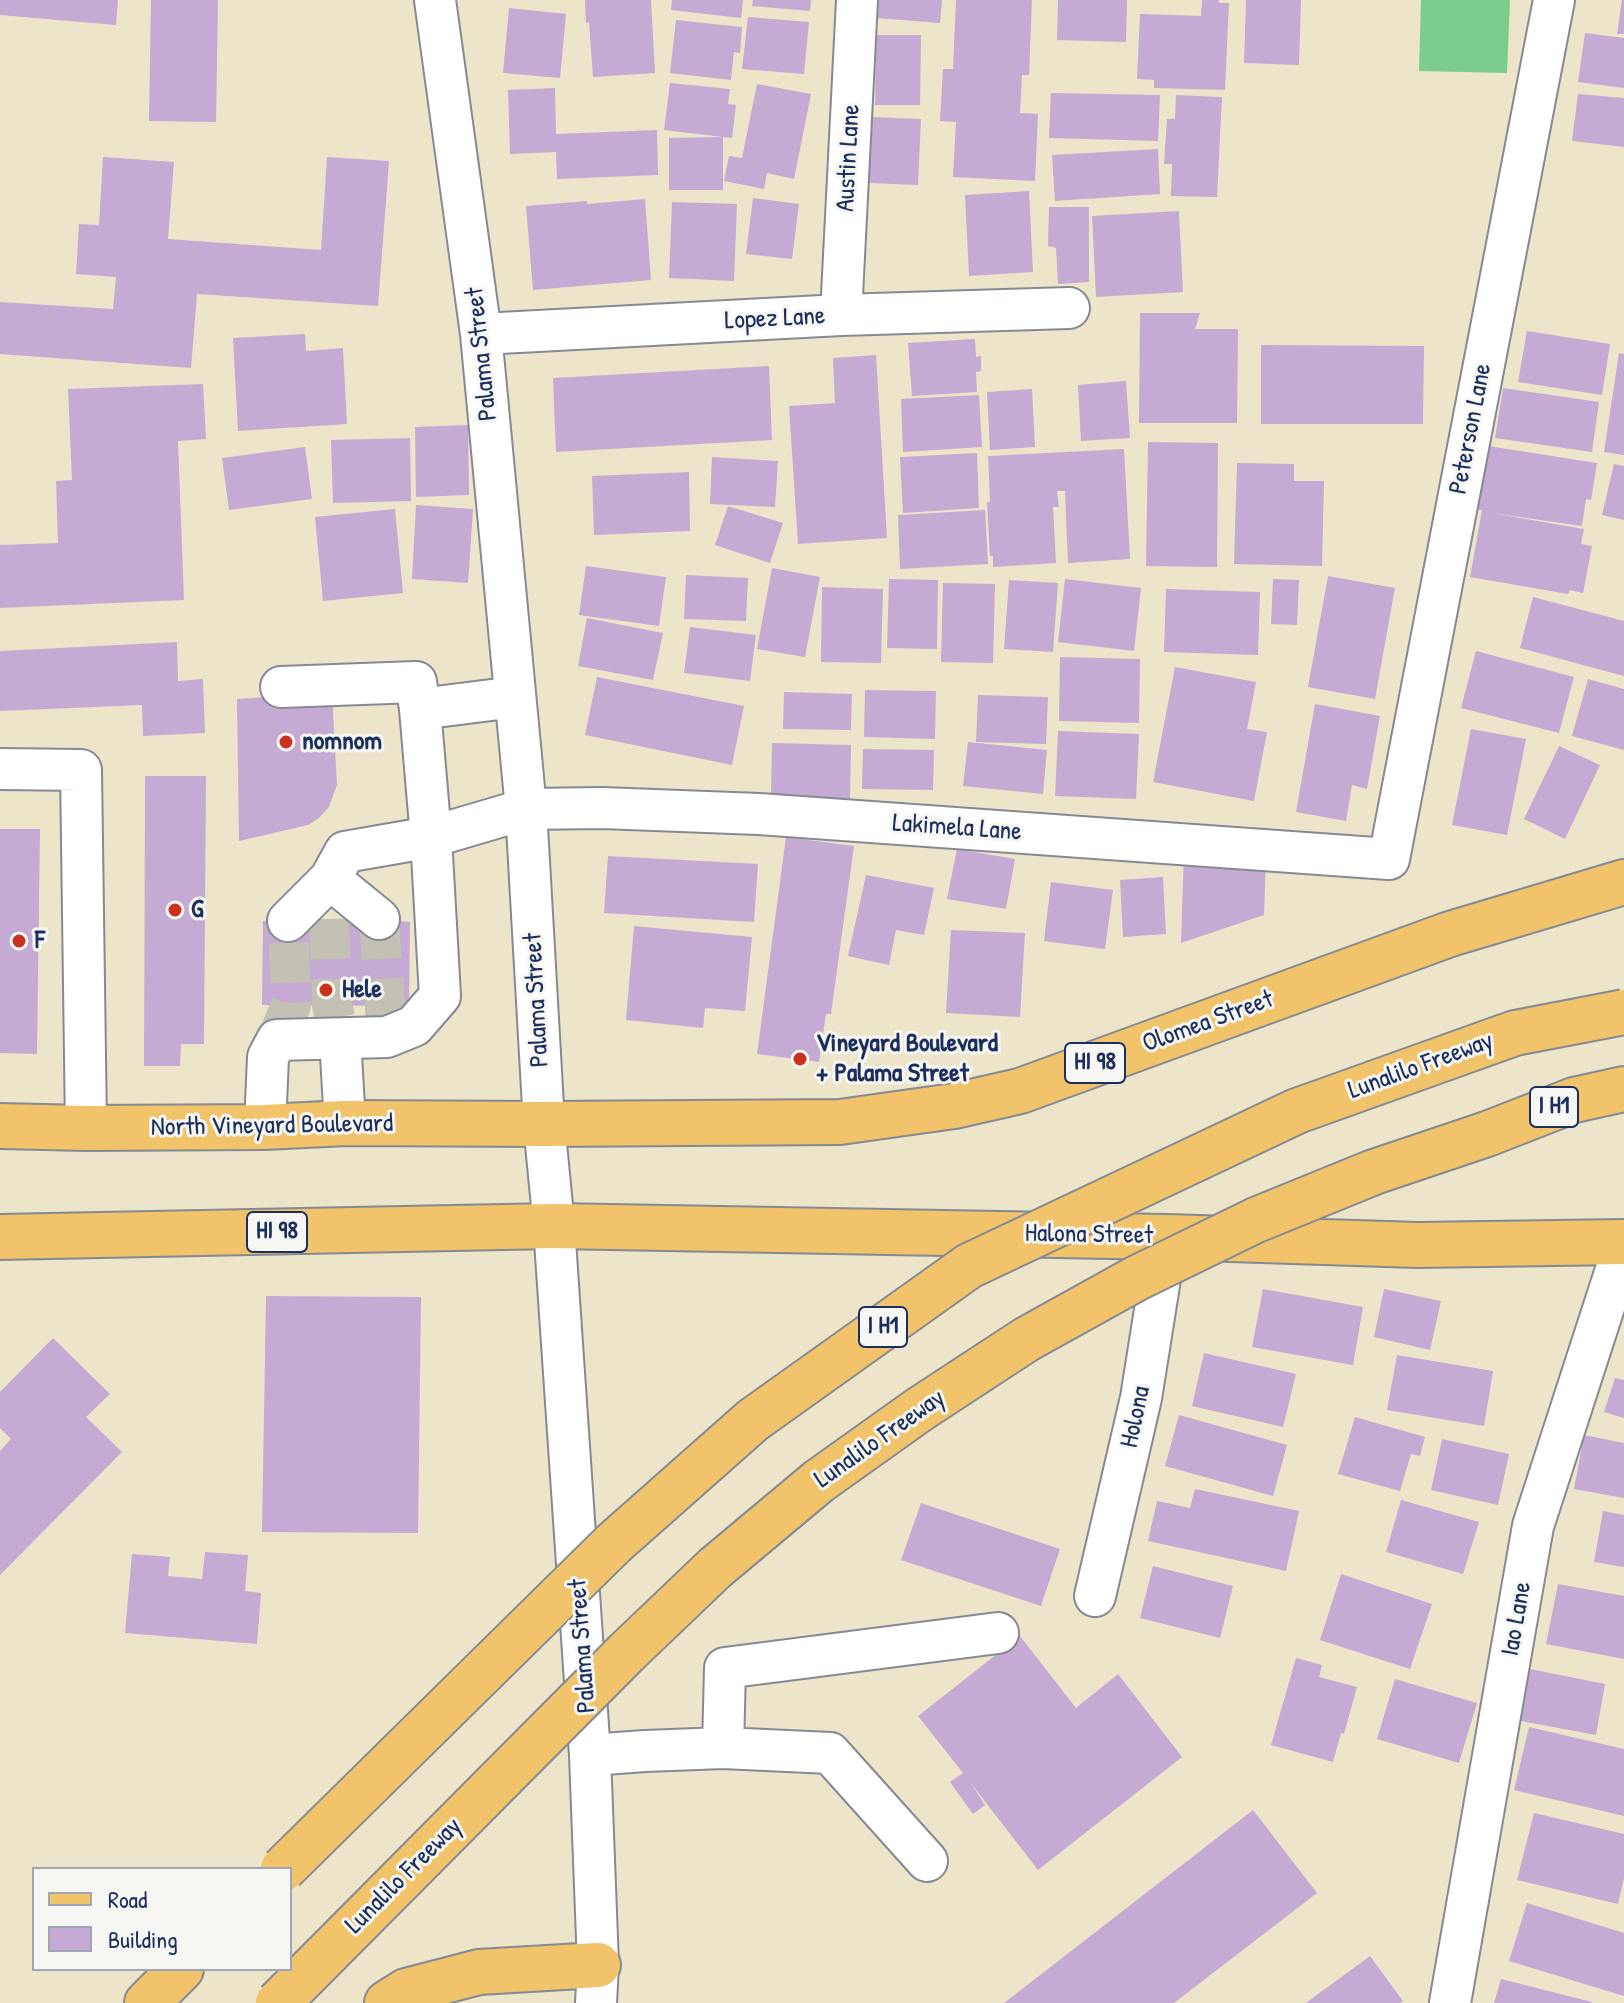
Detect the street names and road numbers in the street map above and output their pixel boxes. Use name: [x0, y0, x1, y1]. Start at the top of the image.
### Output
street label: Austin Lane: [831, 103, 867, 213]
street label: Palama Street: [459, 286, 505, 422]
street label: Lopez Lane: [724, 301, 826, 337]
street label: Peterson Lane: [1443, 361, 1499, 497]
street label: Lakimela Lane: [891, 808, 1023, 848]
street label: Palama Street: [518, 932, 556, 1068]
street label: Olomea Street: [1138, 984, 1278, 1060]
street label: Lunalilo Freeway: [1344, 1025, 1498, 1107]
road number: HI 98: [1065, 1043, 1125, 1083]
road number: I H1: [1530, 1087, 1578, 1127]
street label: North Vineyard Boulevard: [151, 1108, 393, 1144]
road number: HI 98: [247, 1212, 307, 1252]
street label: Halona Street: [1025, 1218, 1153, 1252]
road number: I H1: [859, 1307, 907, 1347]
street label: Lunalilo Freeway: [809, 1383, 951, 1495]
street label: Holona: [1114, 1383, 1158, 1451]
street label: Palama Street: [563, 1578, 603, 1714]
street label: Iao Lane: [1495, 1579, 1539, 1659]
street label: Lunalilo Freeway: [339, 1811, 469, 1941]

